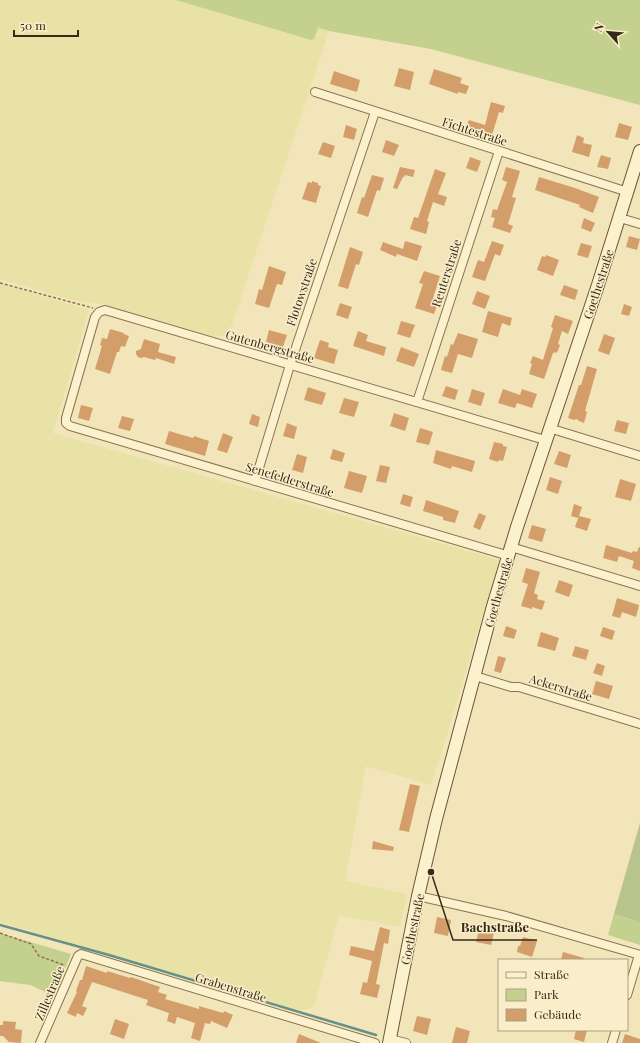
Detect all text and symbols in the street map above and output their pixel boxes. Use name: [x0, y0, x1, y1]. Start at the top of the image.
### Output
scale bar: [14, 12, 78, 38]
north arrow: [588, 12, 628, 52]
text: 50 m: [20, 17, 46, 33]
text: N: [590, 20, 607, 34]
street label: Fichtestraße: [440, 113, 510, 149]
street label: Reuterstraße: [427, 237, 465, 309]
street label: Goethestraße: [579, 247, 617, 321]
street label: Flotowstraße: [282, 256, 320, 328]
street label: Gutenbergstraße: [224, 326, 316, 366]
street label: Senefelderstraße: [244, 458, 336, 500]
street label: Goethestraße: [480, 555, 516, 629]
street label: Ackerstraße: [527, 670, 594, 704]
street label: Goethestraße: [397, 892, 427, 966]
callout: Bachstraße: [453, 915, 537, 940]
text: Bachstraße: [461, 918, 530, 935]
legend: [498, 959, 628, 1031]
street label: Zillestraße: [30, 963, 68, 1023]
text: Straße: [534, 966, 569, 982]
street label: Grabenstraße: [193, 969, 269, 1005]
text: Park: [534, 986, 559, 1002]
text: Gebäude: [534, 1006, 581, 1022]

